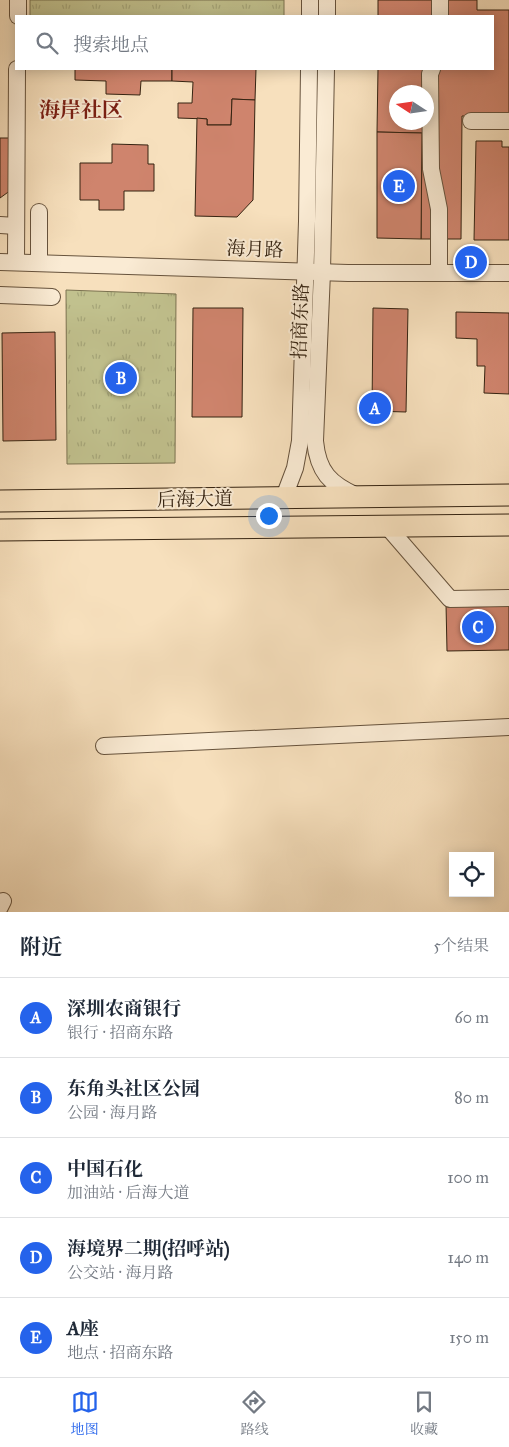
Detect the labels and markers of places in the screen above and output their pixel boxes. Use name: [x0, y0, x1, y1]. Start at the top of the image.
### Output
pin: E: [383, 167, 415, 205]
pin: D: [455, 243, 487, 281]
pin: B: [105, 359, 137, 397]
pin: A: [359, 389, 391, 427]
pin: C: [462, 608, 494, 646]

